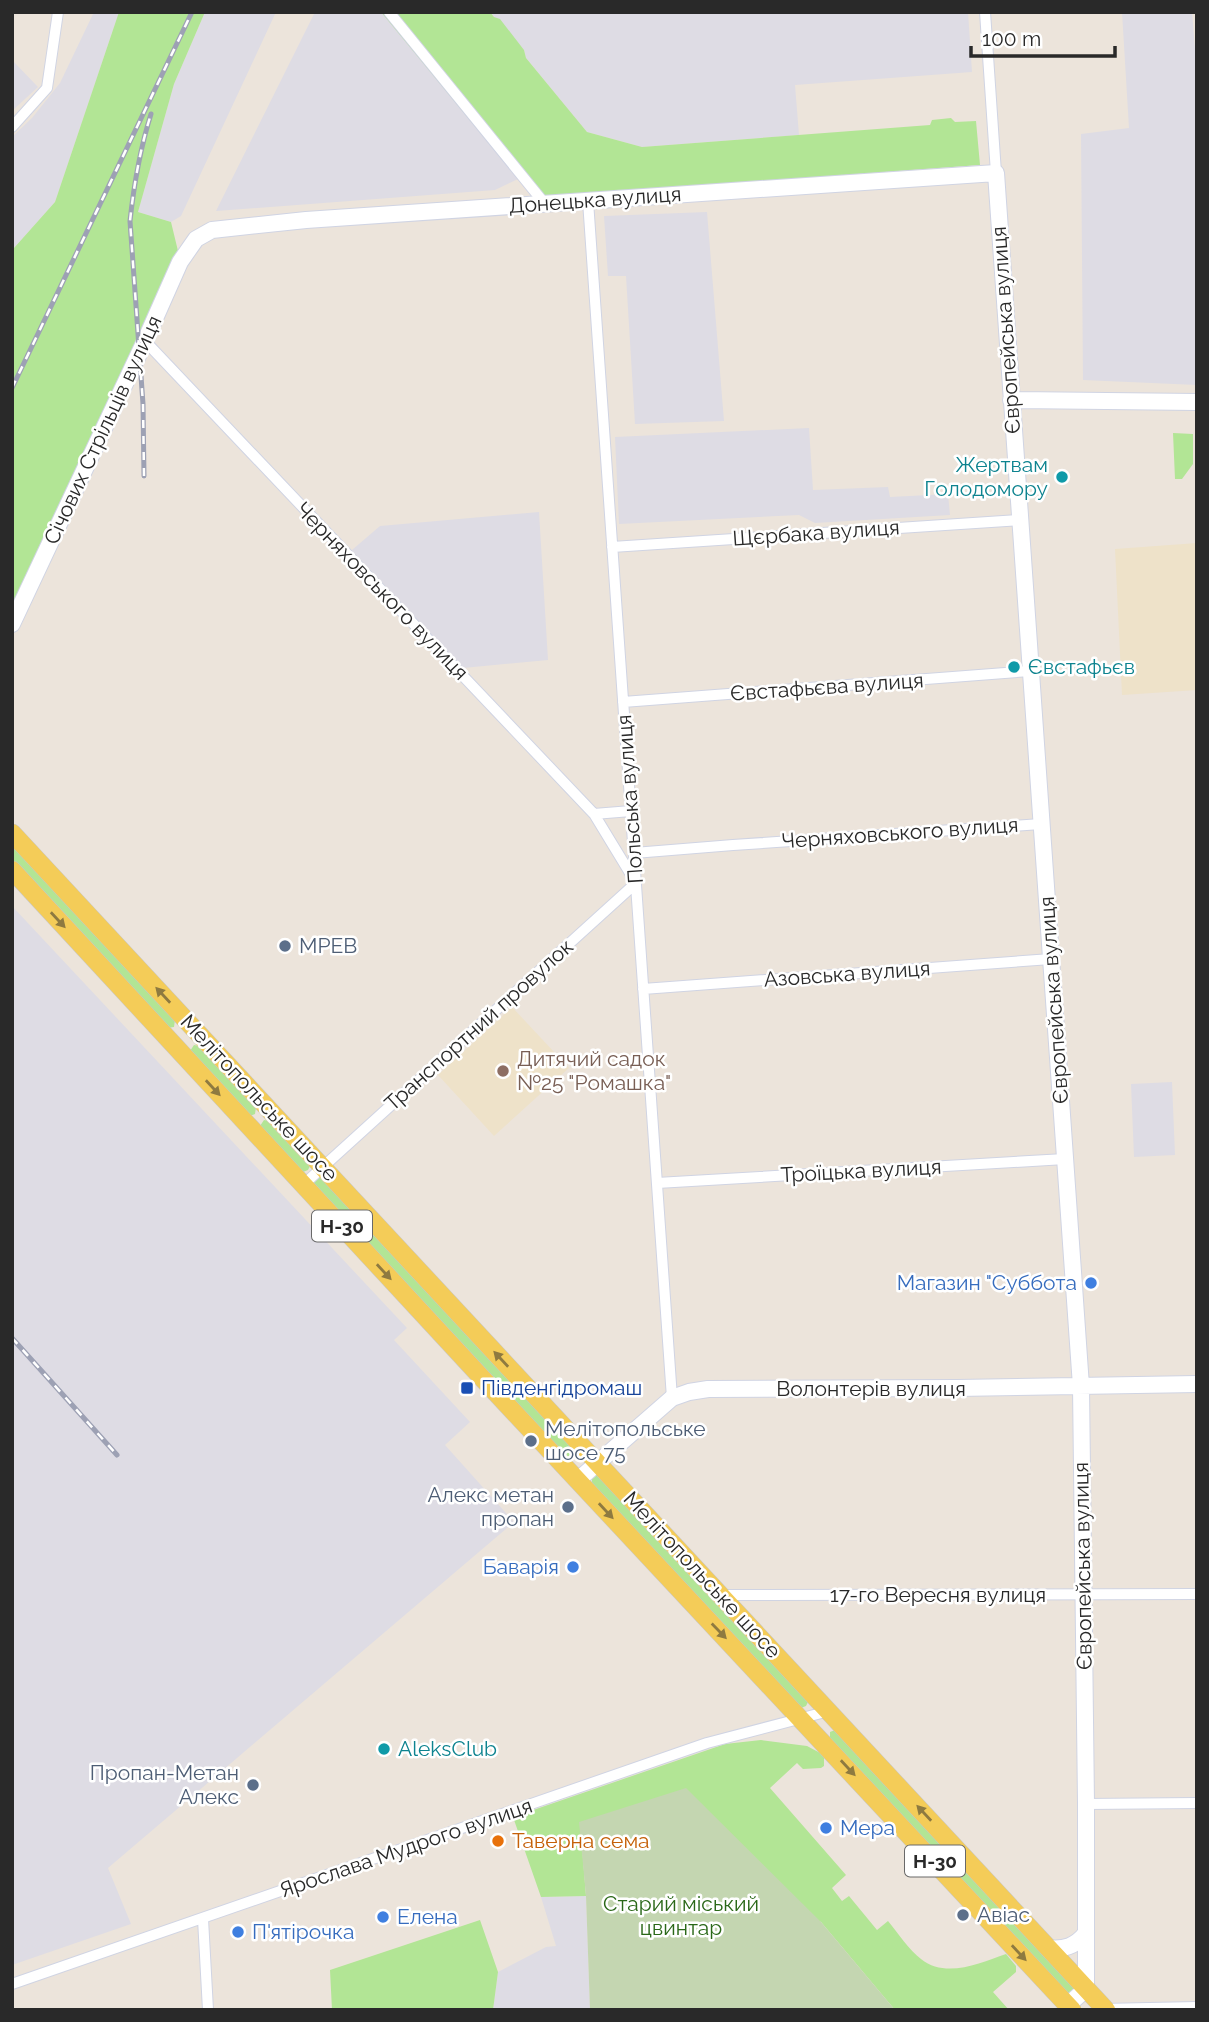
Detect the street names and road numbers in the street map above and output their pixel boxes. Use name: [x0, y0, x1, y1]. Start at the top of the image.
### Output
street label: Донецька вулиця: [508, 181, 682, 218]
street label: Європейська вулиця: [986, 225, 1025, 435]
street label: Січових Стрільців вулиця: [38, 311, 167, 548]
street label: Черняховського вулиця: [291, 497, 474, 685]
street label: Щєрбака вулиця: [732, 514, 900, 551]
street label: Євстафьєва вулиця: [729, 667, 925, 706]
street label: Польська вулиця: [611, 714, 648, 884]
street label: Черняховського вулиця: [781, 812, 1019, 853]
street label: Європейська вулиця: [1034, 895, 1073, 1105]
street label: Транспортний провулок: [379, 934, 578, 1116]
street label: Азовська вулиця: [763, 955, 931, 992]
street label: Мелітопольське шосе: [176, 1009, 343, 1186]
street label: Троїцька вулиця: [780, 1154, 942, 1187]
road number: Н-30: [312, 1210, 372, 1242]
street label: Волонтерів вулиця: [776, 1376, 966, 1401]
street label: Європейська вулиця: [1068, 1462, 1097, 1670]
street label: Мелітопольське шосе: [619, 1486, 786, 1663]
street label: 17-го Вересня вулиця: [830, 1582, 1046, 1607]
street label: Ярослава Мудрого вулиця: [276, 1792, 535, 1903]
road number: Н-30: [905, 1845, 965, 1876]

